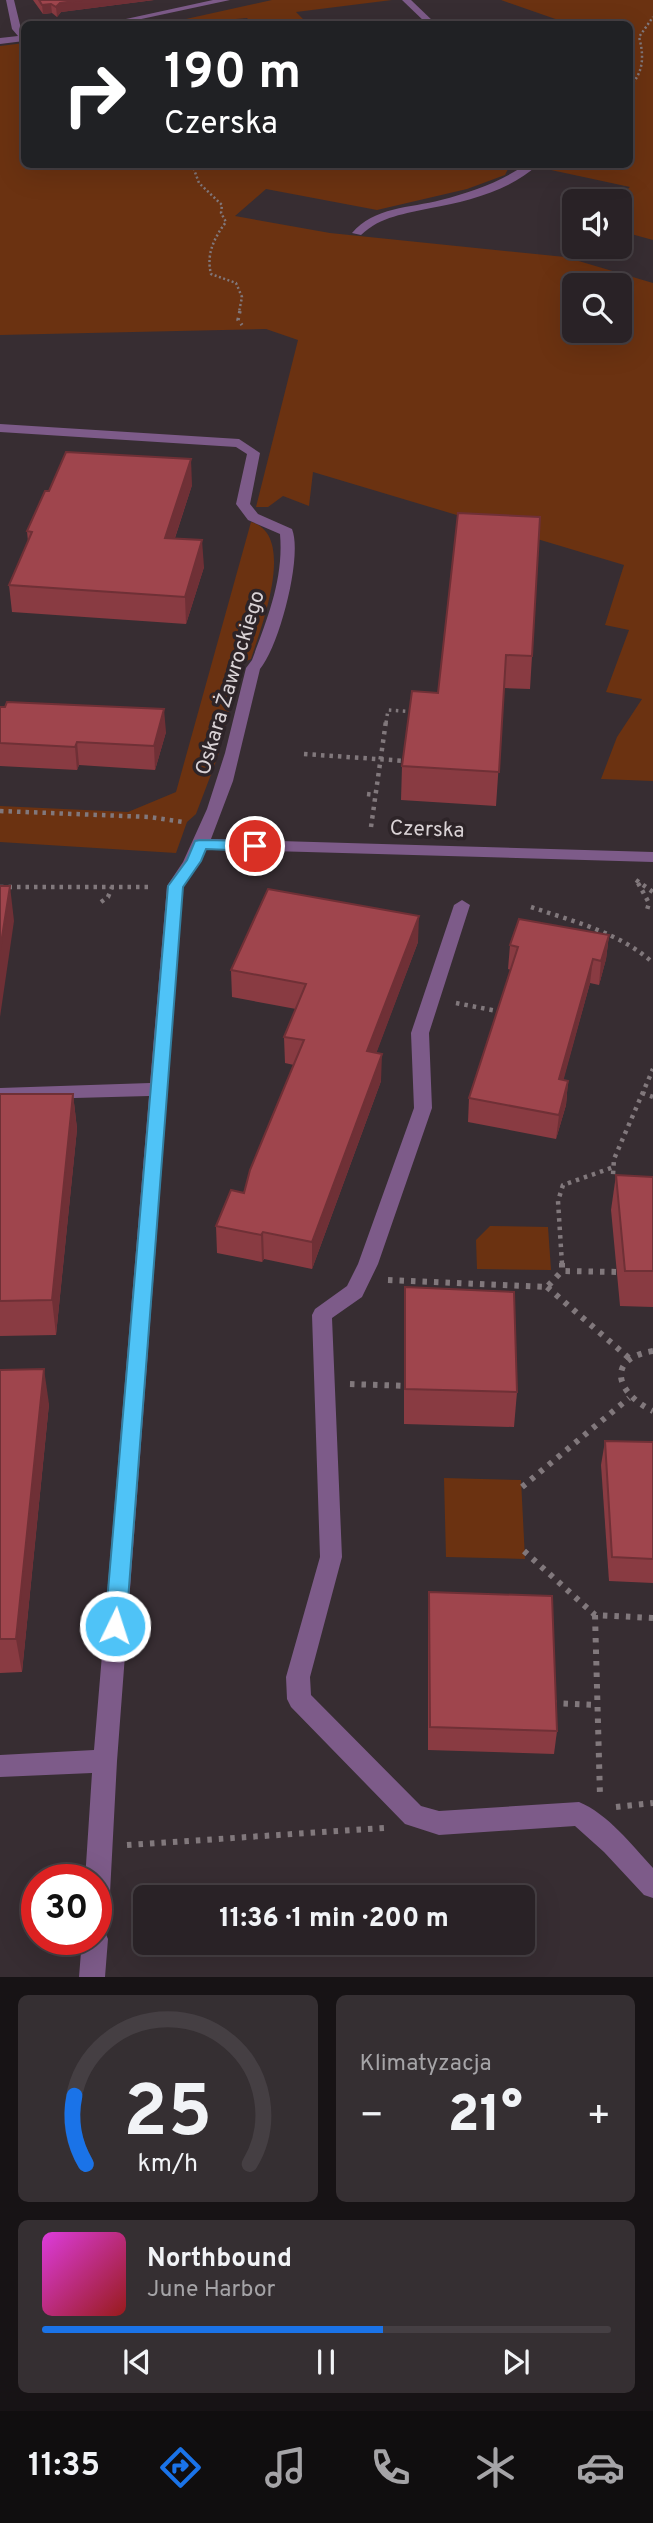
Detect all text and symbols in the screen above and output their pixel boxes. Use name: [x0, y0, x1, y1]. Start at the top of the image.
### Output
text: 190 m: [164, 44, 301, 106]
icon: right: [49, 49, 140, 140]
text: Czerska: [164, 105, 278, 145]
map controls: [562, 189, 632, 343]
button: sound: [562, 189, 632, 259]
button: search: [562, 273, 632, 343]
street label: Oskara Żawrockiego: [190, 587, 272, 779]
street label: Czerska: [389, 815, 465, 845]
pin: [225, 816, 285, 876]
icon: arrive: [236, 827, 274, 865]
position arrow: [78, 1589, 152, 1663]
speed limit sign: 30: [21, 1864, 112, 1955]
text: 11:36 · 1 min · 200 m: [219, 1903, 449, 1936]
text: Klimatyzacja: [360, 2050, 492, 2079]
text: 25: [123, 2071, 212, 2163]
text: 21°: [448, 2084, 523, 2150]
text: −: [360, 2093, 384, 2142]
text: +: [586, 2093, 611, 2142]
text: km/h: [137, 2149, 198, 2181]
text: Northbound: [147, 2243, 292, 2276]
text: June Harbor: [147, 2276, 275, 2305]
icon: previous: [118, 2343, 156, 2381]
icon: pause: [307, 2343, 345, 2381]
icon: next: [497, 2343, 535, 2381]
icon: directions: [156, 2443, 205, 2492]
icon: music: [261, 2443, 310, 2492]
icon: phone: [366, 2443, 415, 2492]
icon: climate: [471, 2443, 520, 2492]
icon: car: [576, 2443, 625, 2492]
text: 11:35: [28, 2447, 100, 2487]

